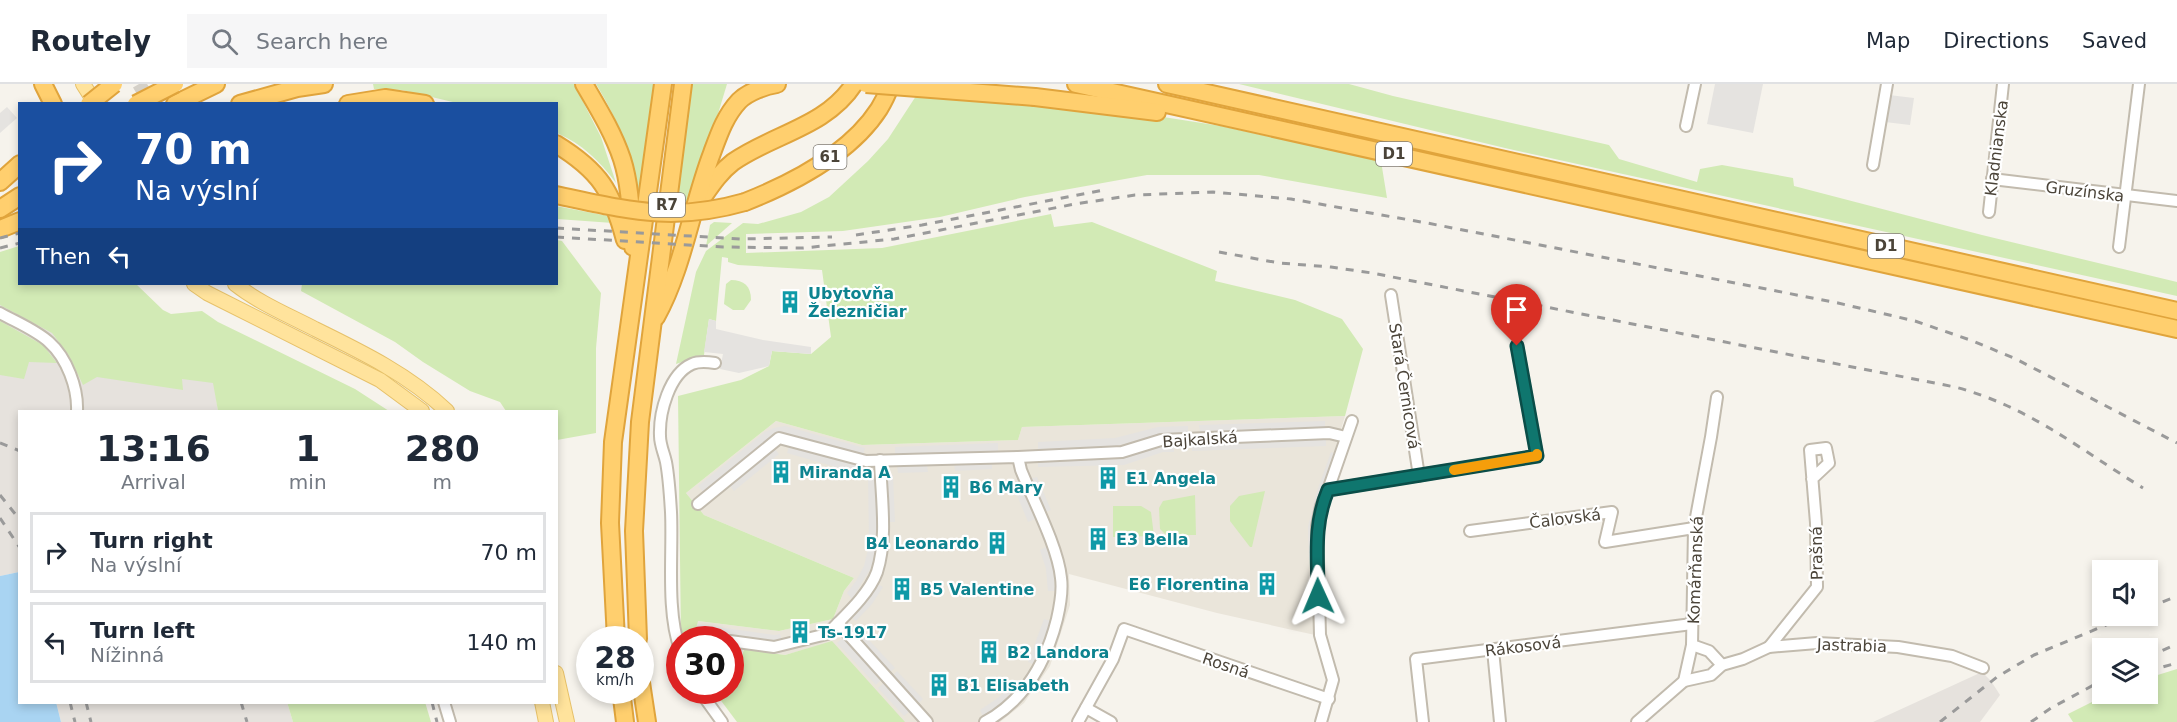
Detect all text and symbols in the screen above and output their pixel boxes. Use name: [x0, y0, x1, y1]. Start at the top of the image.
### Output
search box: [187, 14, 607, 68]
text: Routely: [30, 25, 151, 58]
icon: search: [208, 25, 241, 58]
text: Search here: [256, 29, 388, 54]
text: Map: [1866, 29, 1910, 53]
text: Directions: [1943, 29, 2049, 53]
text: Saved: [2082, 29, 2147, 53]
street label: Kladnianska: [1981, 99, 2012, 197]
text: 70 m: [135, 125, 252, 174]
icon: right: [36, 126, 114, 204]
road number: D1: [1376, 142, 1412, 166]
road number: 61: [814, 145, 846, 169]
text: Na výslní: [135, 175, 258, 206]
street label: Gruzínska: [2044, 177, 2125, 206]
road number: R7: [649, 193, 685, 217]
road number: D1: [1868, 234, 1904, 258]
icon: left: [103, 240, 136, 273]
text: Then: [36, 244, 91, 269]
place label: Ubytovňa Železničiar: [808, 284, 907, 321]
pin: [1491, 284, 1542, 346]
building icon: Ubytovňa Železničiar: [777, 289, 803, 315]
icon: arrive: [1500, 293, 1533, 326]
street label: Stará Černicová: [1385, 322, 1424, 451]
street label: Bajkalská: [1162, 427, 1238, 452]
text: 13:16: [96, 428, 211, 469]
text: 1: [295, 428, 320, 469]
text: 280: [405, 428, 480, 469]
building icon: Miranda A: [768, 459, 794, 485]
place label: Miranda A: [799, 463, 891, 482]
building icon: E1 Angela: [1095, 465, 1121, 491]
place label: E1 Angela: [1126, 469, 1216, 488]
text: Arrival: [121, 470, 186, 494]
text: min: [289, 470, 327, 494]
text: m: [433, 470, 452, 494]
building icon: B6 Mary: [938, 474, 964, 500]
place label: B6 Mary: [969, 478, 1044, 497]
street label: Čalovská: [1528, 505, 1602, 532]
street label: Komárňanská: [1684, 516, 1707, 625]
building icon: E3 Bella: [1085, 526, 1111, 552]
street label: Prašná: [1807, 526, 1826, 580]
text: Turn right: [90, 528, 213, 553]
building icon: B4 Leonardo: [984, 530, 1010, 556]
place label: E3 Bella: [1116, 530, 1188, 549]
place label: B4 Leonardo: [866, 534, 979, 553]
icon: right: [39, 536, 72, 569]
text: 70 m: [481, 540, 537, 565]
text: Na výslní: [90, 553, 181, 577]
map controls: [2092, 560, 2158, 704]
button: sound: [2092, 560, 2158, 626]
position arrow: [1286, 564, 1350, 628]
building icon: E6 Florentina: [1254, 571, 1280, 597]
place label: E6 Florentina: [1129, 575, 1249, 594]
building icon: B5 Valentine: [889, 576, 915, 602]
place label: B5 Valentine: [920, 580, 1034, 599]
text: Turn left: [90, 618, 195, 643]
building icon: Ts-1917: [787, 619, 813, 645]
place label: Ts-1917: [818, 623, 887, 642]
icon: left: [39, 626, 72, 659]
speed limit sign: 30: [666, 626, 744, 704]
text: 140 m: [467, 630, 537, 655]
street label: Rákosová: [1484, 632, 1562, 661]
street label: Jastrabia: [1816, 635, 1887, 656]
button: layers: [2092, 638, 2158, 704]
building icon: B2 Landora: [976, 639, 1002, 665]
text: 28: [594, 640, 636, 675]
text: Nížinná: [90, 643, 164, 667]
place label: B2 Landora: [1007, 643, 1109, 662]
street label: Rosná: [1200, 649, 1252, 682]
text: km/h: [596, 671, 634, 689]
building icon: B1 Elisabeth: [926, 672, 952, 698]
place label: B1 Elisabeth: [957, 676, 1069, 695]

